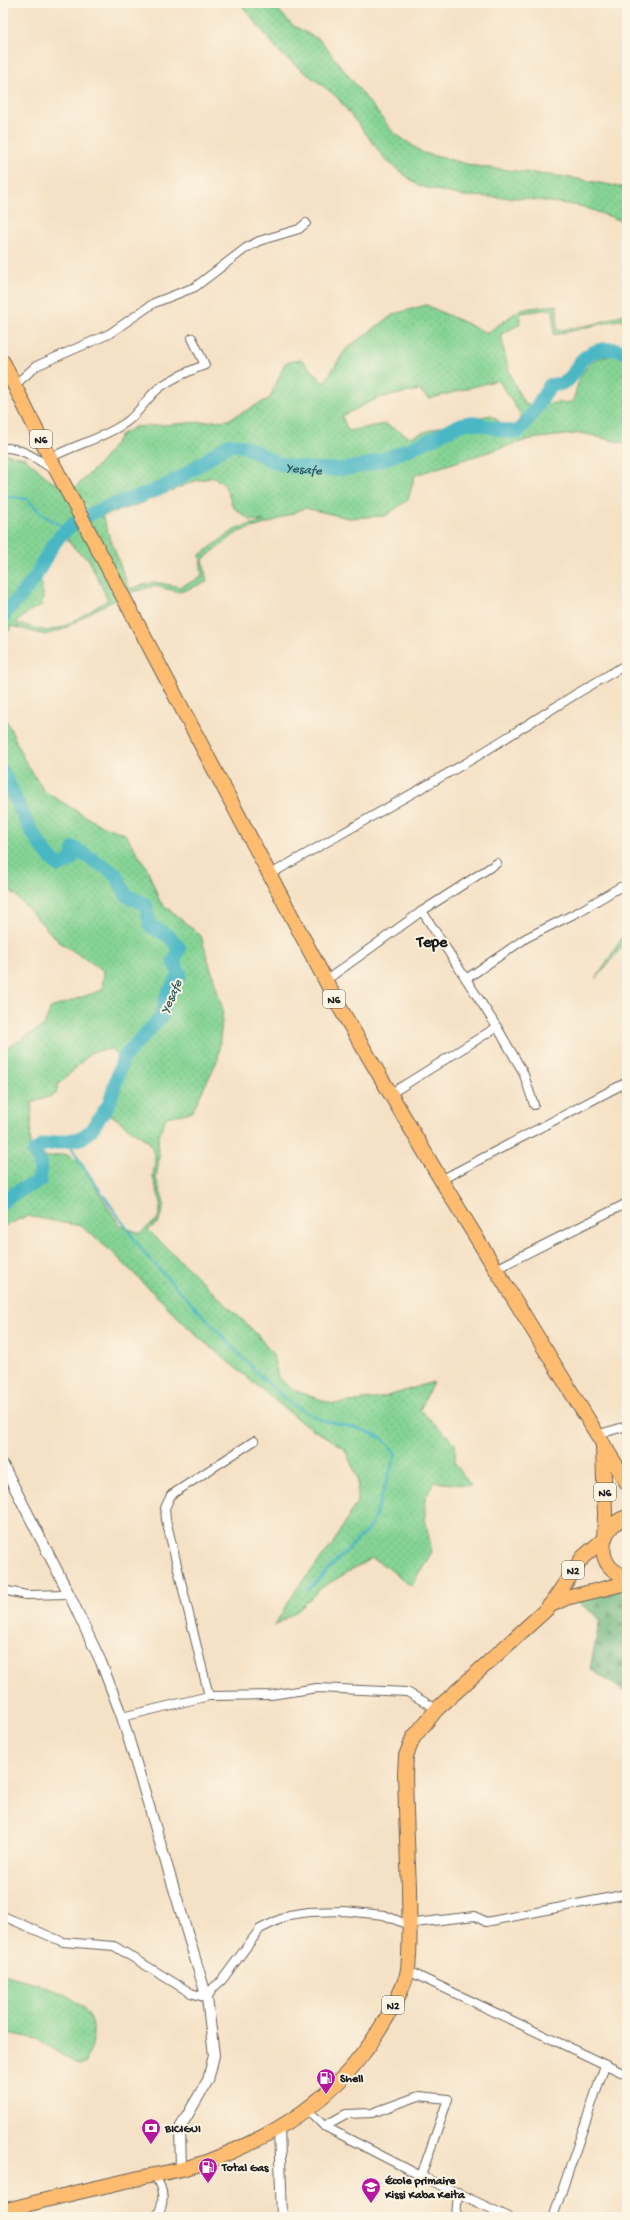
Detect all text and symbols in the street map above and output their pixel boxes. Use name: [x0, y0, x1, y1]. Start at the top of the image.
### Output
road number: N6: [30, 430, 52, 448]
water label: Yesafe: [285, 460, 323, 479]
district label: Tepe: [415, 934, 448, 953]
water label: Yesafe: [158, 977, 187, 1016]
road number: N6: [323, 990, 345, 1008]
road number: N6: [594, 1483, 616, 1501]
road number: N2: [562, 1561, 584, 1579]
road number: N2: [382, 1996, 404, 2014]
fuel station icon: Shell: [315, 2067, 337, 2095]
place label: Shell: [340, 2073, 364, 2087]
bank icon: BICIGUI: [140, 2117, 162, 2145]
place label: BICIGUI: [164, 2123, 201, 2137]
fuel station icon: Total Gas: [197, 2156, 219, 2184]
place label: Total Gas: [221, 2162, 269, 2176]
place label: École primaire Kissi Kaba Keita: [384, 2175, 466, 2203]
school or university icon: École primaire Kissi Kaba Keita: [360, 2176, 382, 2204]

